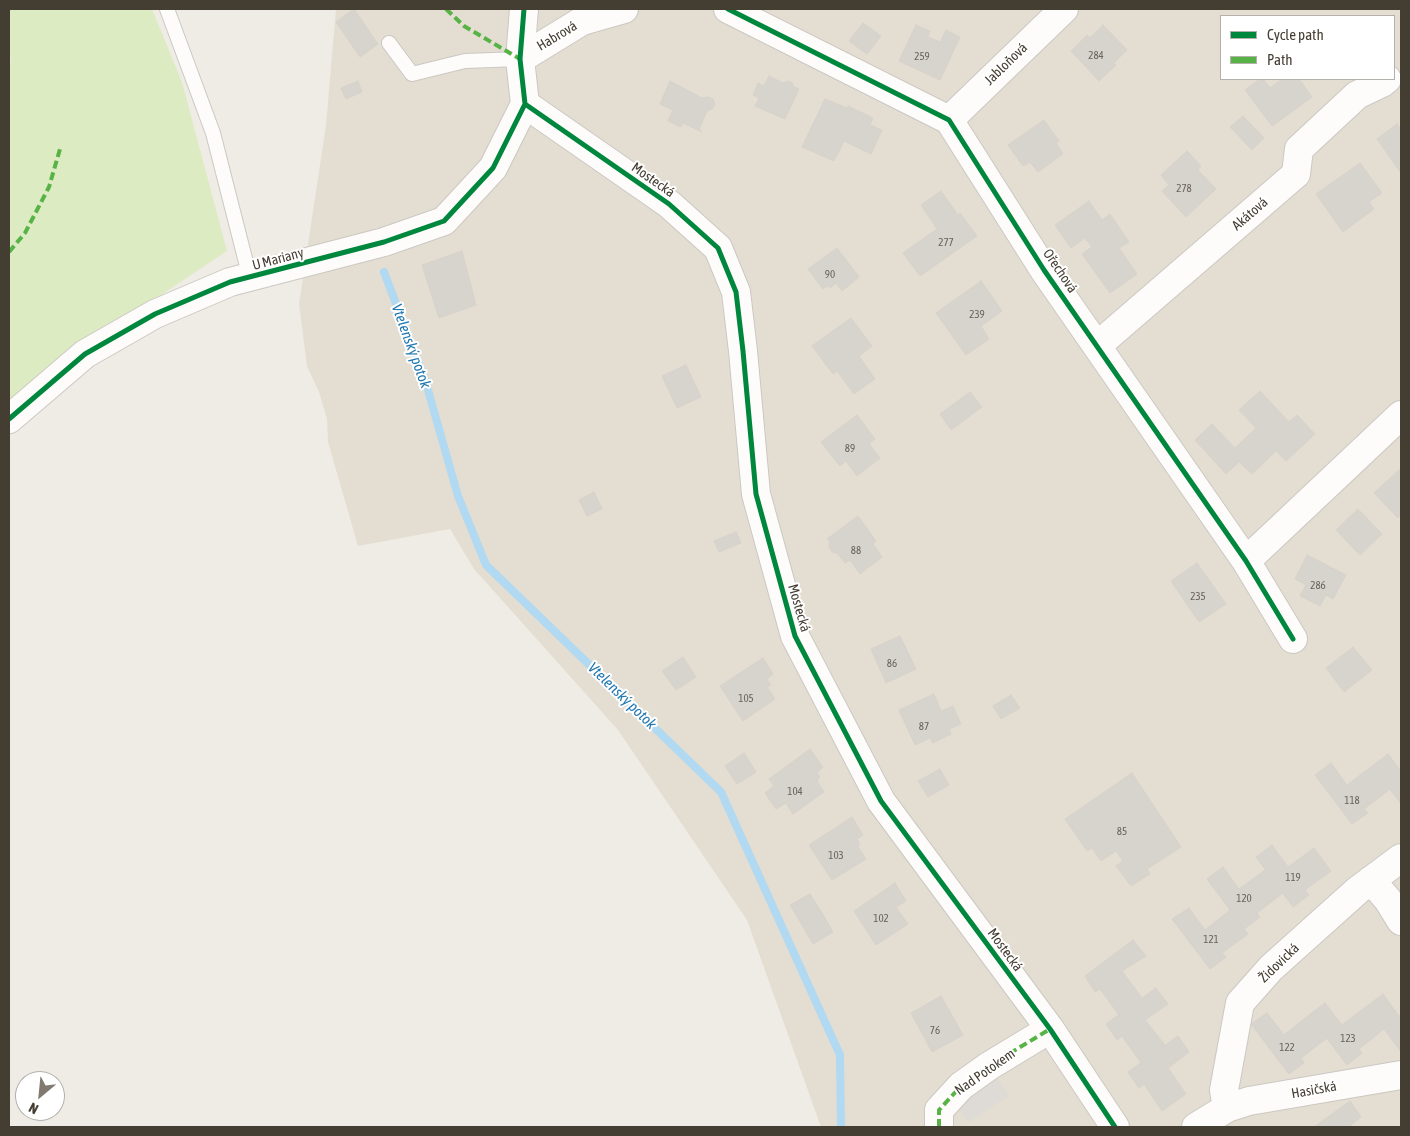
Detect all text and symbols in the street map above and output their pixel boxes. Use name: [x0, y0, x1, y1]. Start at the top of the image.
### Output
legend: [1220, 15, 1395, 80]
street label: Habrová: [534, 17, 580, 55]
text: Cycle path: [1267, 26, 1324, 43]
street label: Jabloňová: [981, 39, 1031, 89]
house number: 284: [1088, 49, 1104, 63]
house number: 259: [914, 50, 930, 64]
text: Path: [1267, 51, 1293, 68]
street label: Mostecká: [628, 159, 678, 201]
house number: 278: [1176, 182, 1192, 196]
street label: Akátová: [1229, 194, 1271, 234]
house number: 277: [938, 236, 954, 250]
street label: U Mariany: [250, 244, 306, 274]
street label: Ořechová: [1039, 246, 1081, 296]
house number: 90: [825, 268, 835, 282]
water label: Vtelenský potok: [387, 301, 435, 391]
house number: 239: [969, 308, 985, 322]
house number: 89: [845, 442, 855, 456]
house number: 88: [851, 544, 861, 558]
house number: 286: [1310, 579, 1326, 593]
street label: Mostecká: [784, 582, 814, 634]
house number: 235: [1190, 590, 1206, 604]
house number: 86: [887, 657, 897, 671]
water label: Vtelenský potok: [584, 659, 660, 733]
house number: 105: [738, 692, 754, 706]
house number: 87: [919, 720, 929, 734]
house number: 104: [787, 785, 803, 799]
house number: 118: [1344, 794, 1360, 808]
house number: 85: [1117, 825, 1127, 839]
house number: 103: [828, 849, 844, 863]
house number: 119: [1285, 871, 1301, 885]
house number: 120: [1236, 892, 1252, 906]
house number: 102: [873, 912, 889, 926]
street label: Mostecká: [984, 925, 1026, 975]
house number: 121: [1203, 933, 1219, 947]
street label: Židovická: [1255, 940, 1303, 986]
house number: 76: [930, 1024, 940, 1038]
house number: 123: [1340, 1032, 1356, 1046]
house number: 122: [1279, 1041, 1295, 1055]
street label: Nad Potokem: [952, 1045, 1018, 1099]
north arrow: [15, 1071, 65, 1121]
street label: Hasičská: [1290, 1078, 1338, 1102]
text: N: [26, 1099, 41, 1117]

